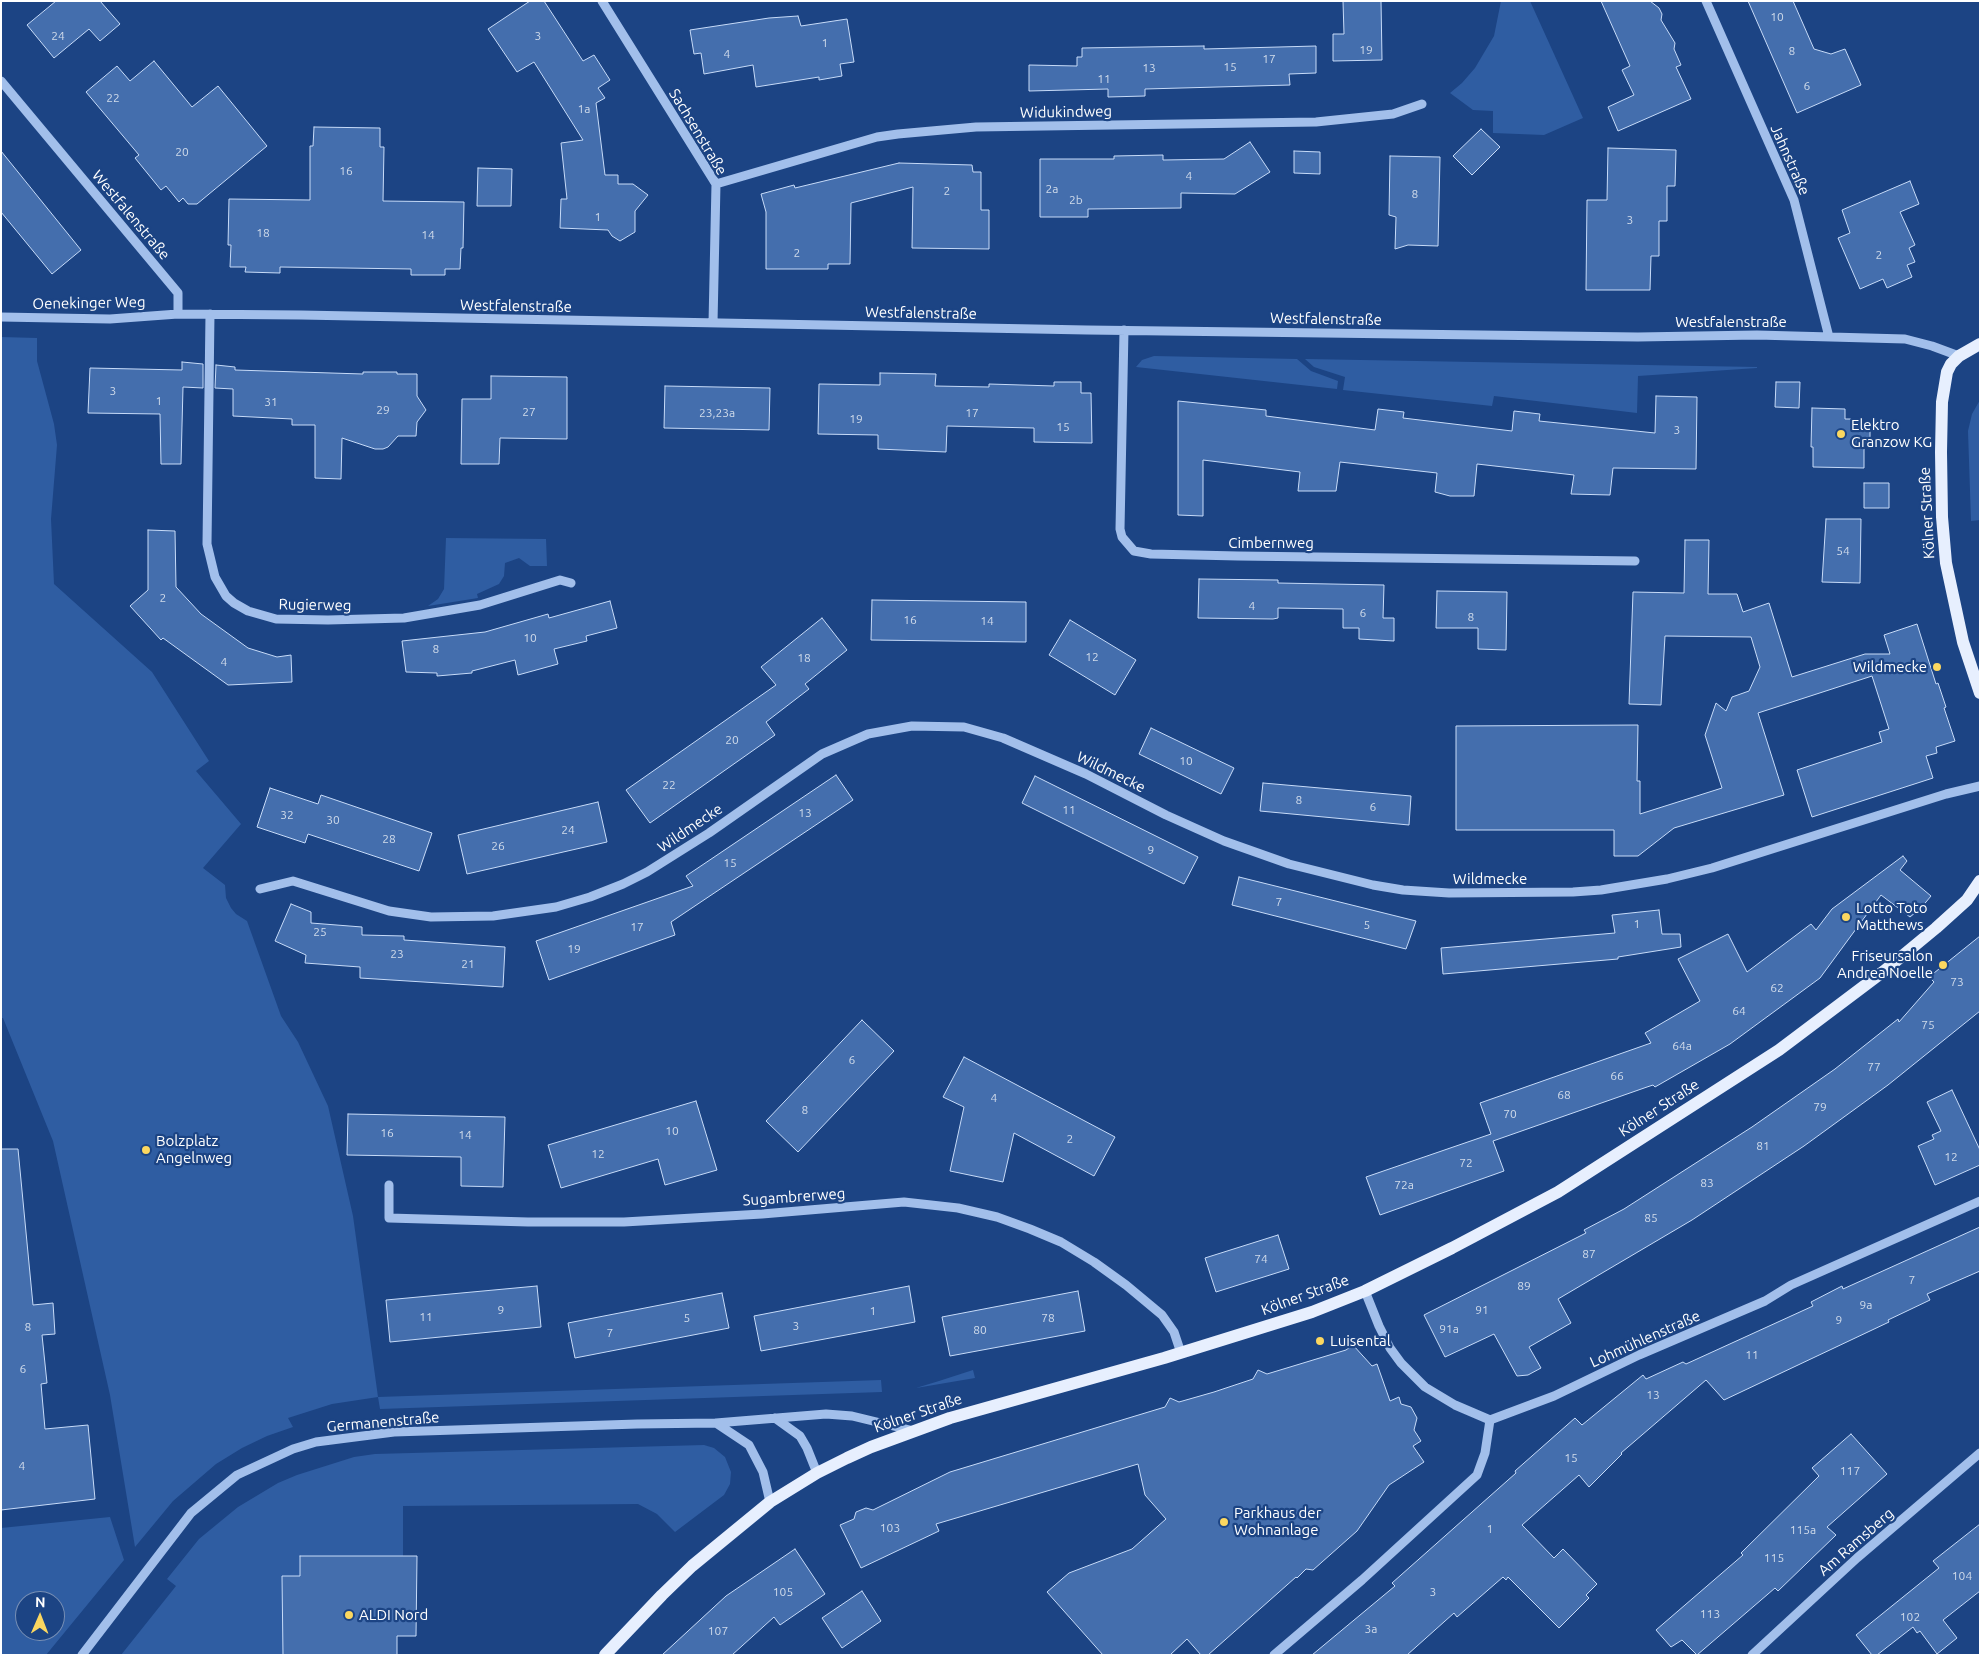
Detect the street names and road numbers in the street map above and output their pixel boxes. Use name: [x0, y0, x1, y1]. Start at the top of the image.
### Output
street label: Sachsenstraße: [665, 86, 731, 178]
street label: Widukindweg: [1020, 102, 1112, 122]
street label: Jahnstraße: [1766, 122, 1814, 198]
street label: Westfalenstraße: [88, 166, 174, 264]
street label: Oenekinger Weg: [32, 293, 146, 313]
street label: Westfalenstraße: [460, 296, 572, 316]
street label: Westfalenstraße: [865, 303, 977, 323]
street label: Westfalenstraße: [1270, 309, 1382, 329]
street label: Westfalenstraße: [1675, 313, 1787, 331]
street label: Kölner Straße: [1916, 467, 1938, 559]
street label: Cimbernweg: [1228, 534, 1314, 552]
street label: Rugierweg: [278, 595, 352, 615]
street label: Wildmecke: [1074, 748, 1148, 796]
street label: Wildmecke: [654, 800, 726, 856]
street label: Wildmecke: [1453, 870, 1527, 888]
street label: Kölner Straße: [1615, 1075, 1703, 1141]
street label: Sugambrerweg: [742, 1184, 846, 1210]
street label: Kölner Straße: [1259, 1271, 1351, 1319]
street label: Lohmühlenstraße: [1587, 1307, 1703, 1371]
street label: Kölner Straße: [872, 1390, 964, 1436]
street label: Germanenstraße: [326, 1408, 440, 1436]
street label: Am Ramsberg: [1815, 1504, 1897, 1580]

